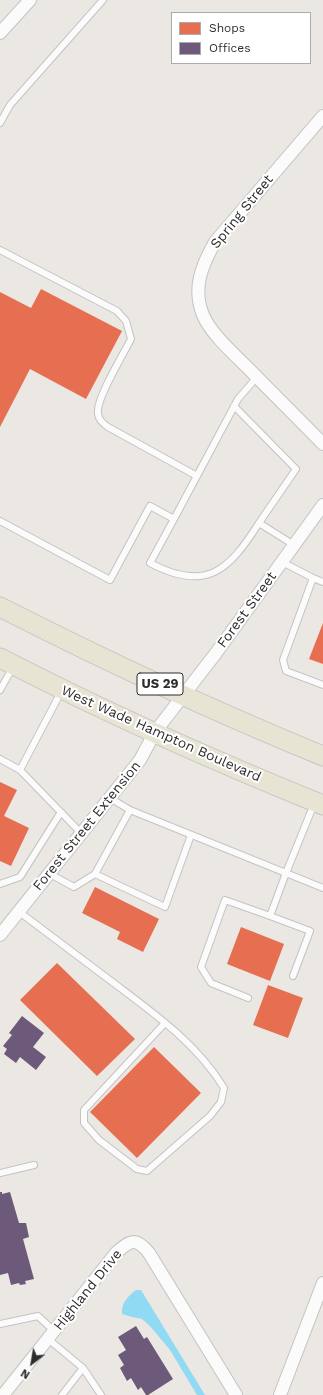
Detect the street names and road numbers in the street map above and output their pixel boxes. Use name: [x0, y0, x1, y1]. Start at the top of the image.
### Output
street label: Spring Street: [207, 172, 277, 252]
street label: Forest Street: [214, 569, 280, 651]
road number: US 29: [137, 673, 183, 695]
street label: West Wade Hampton Boulevard: [58, 682, 264, 786]
street label: Forest Street Extension: [30, 758, 144, 894]
street label: Highland Drive: [50, 1246, 126, 1334]

